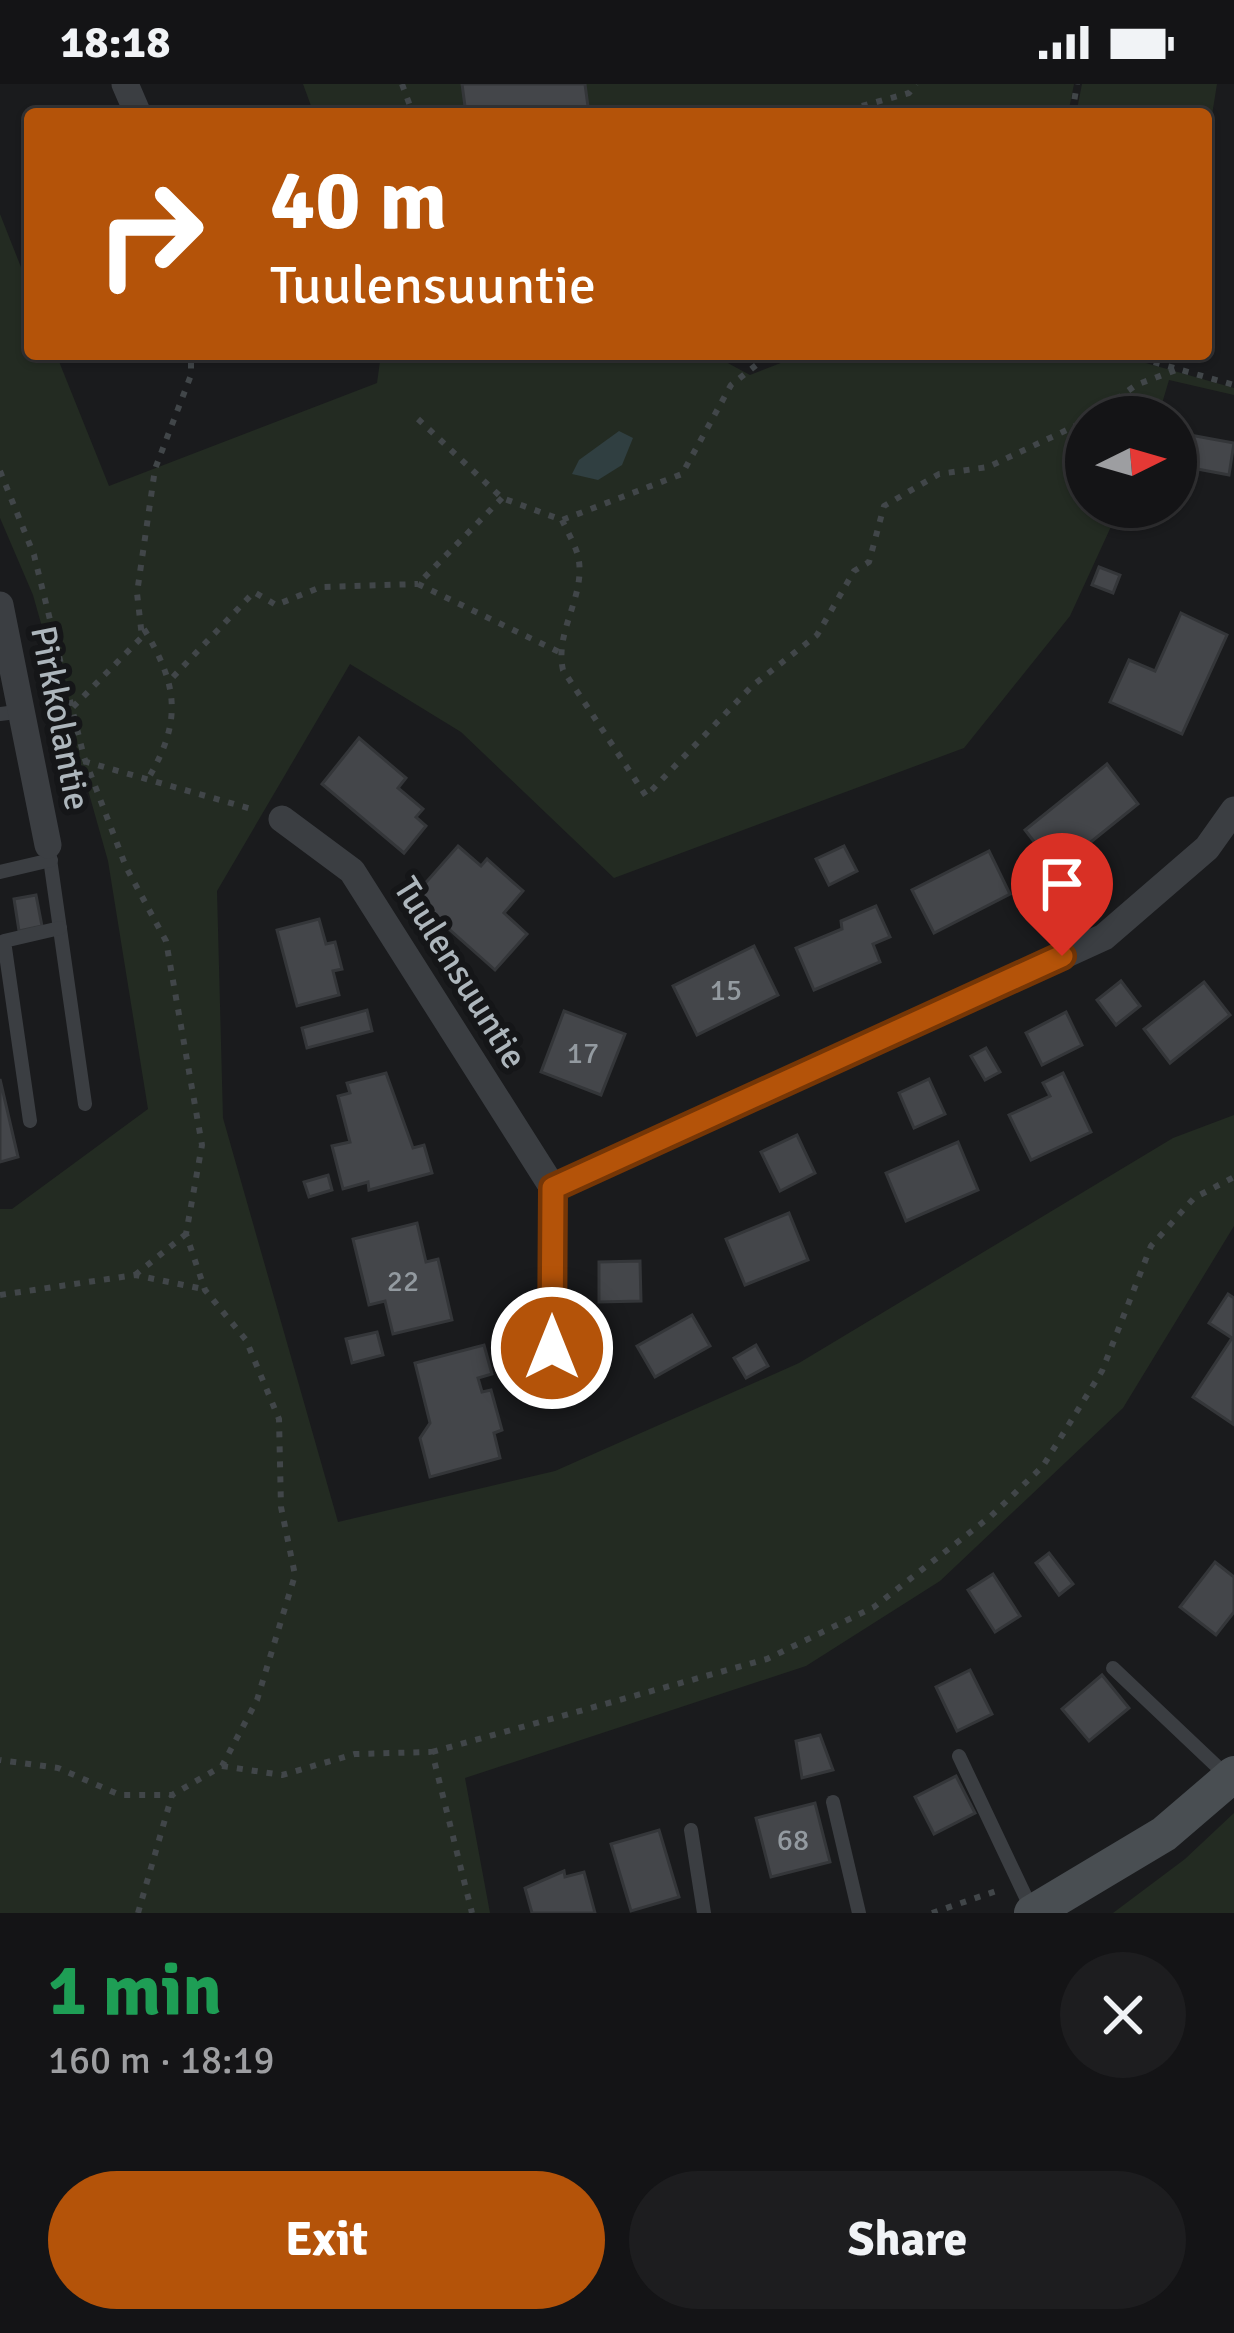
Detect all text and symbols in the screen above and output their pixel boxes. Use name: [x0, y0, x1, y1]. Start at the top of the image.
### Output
text: 18:18: [60, 15, 170, 70]
text: 40 m: [270, 149, 447, 253]
icon: right: [72, 156, 228, 312]
text: Tuulensuuntie: [270, 252, 596, 319]
north arrow: [1065, 396, 1197, 528]
map controls: [1065, 396, 1197, 528]
street label: Pirkkolantie: [20, 622, 100, 814]
pin: [1011, 833, 1113, 956]
icon: arrive: [1029, 851, 1095, 917]
street label: Tuulensuuntie: [383, 869, 537, 1077]
house number: 15: [710, 972, 742, 1009]
house number: 17: [567, 1035, 599, 1072]
house number: 22: [387, 1263, 419, 1300]
position arrow: [489, 1285, 615, 1411]
house number: 68: [777, 1822, 809, 1859]
text: 1 min: [48, 1946, 222, 2035]
button: close: [1060, 1952, 1186, 2078]
text: 160 m · 18:19: [48, 2036, 275, 2084]
button: Exit: [48, 2171, 605, 2309]
button: Share: [629, 2171, 1186, 2309]

